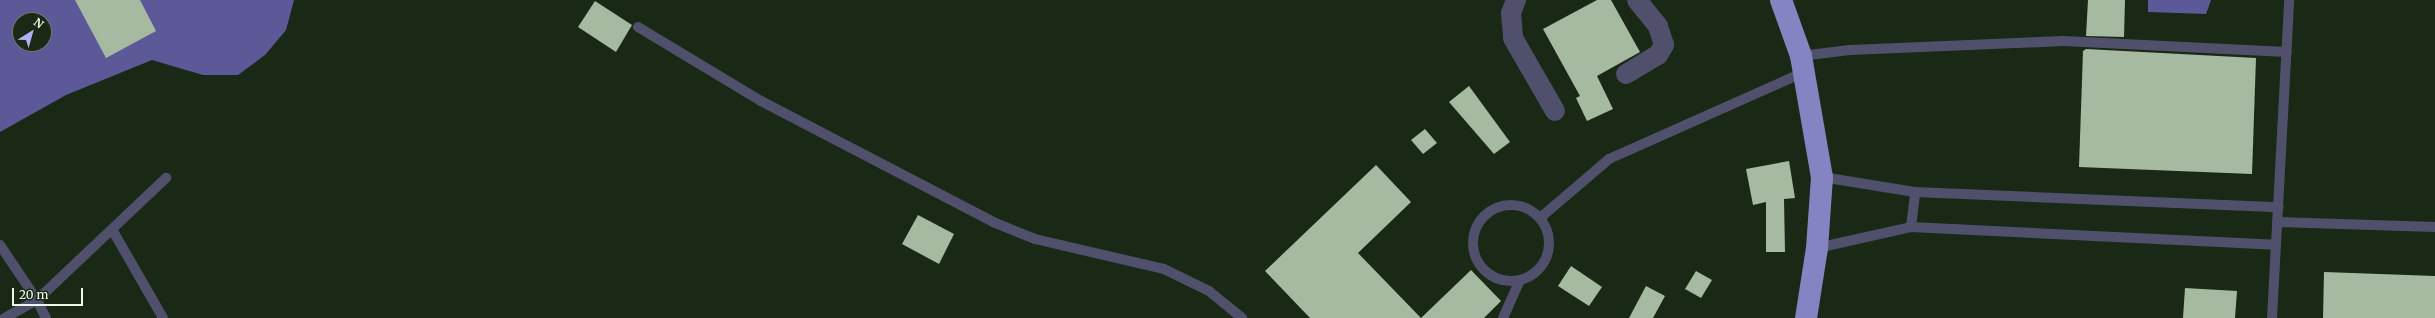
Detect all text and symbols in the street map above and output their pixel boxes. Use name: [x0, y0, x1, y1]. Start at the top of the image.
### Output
north arrow: [12, 12, 52, 52]
text: N: [31, 15, 46, 31]
scale bar: [14, 280, 85, 306]
text: 20 m: [19, 287, 48, 302]

